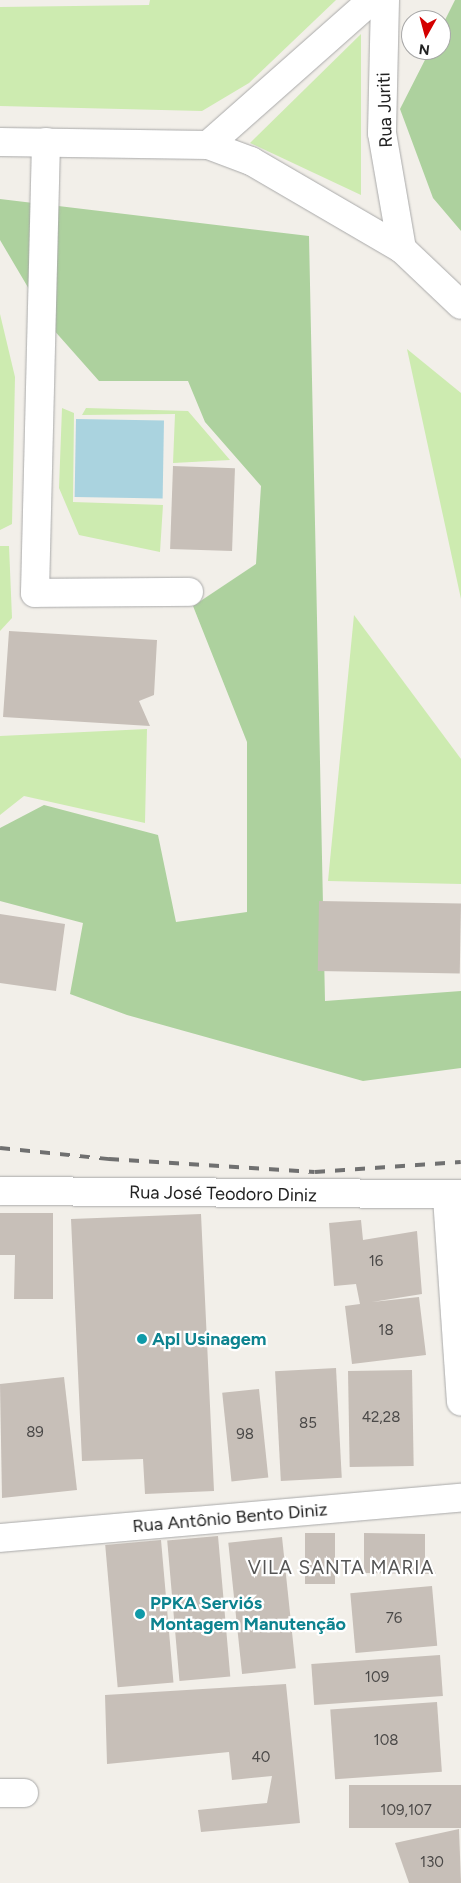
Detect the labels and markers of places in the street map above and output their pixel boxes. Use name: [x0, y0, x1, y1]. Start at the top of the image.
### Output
place label: Apl Usinagem: [152, 1328, 266, 1350]
marker: Apl Usinagem: [136, 1333, 148, 1345]
place label: PPKA Serviós Montagem Manutenção: [150, 1593, 346, 1636]
marker: PPKA Serviós Montagem Manutenção: [134, 1608, 146, 1620]

